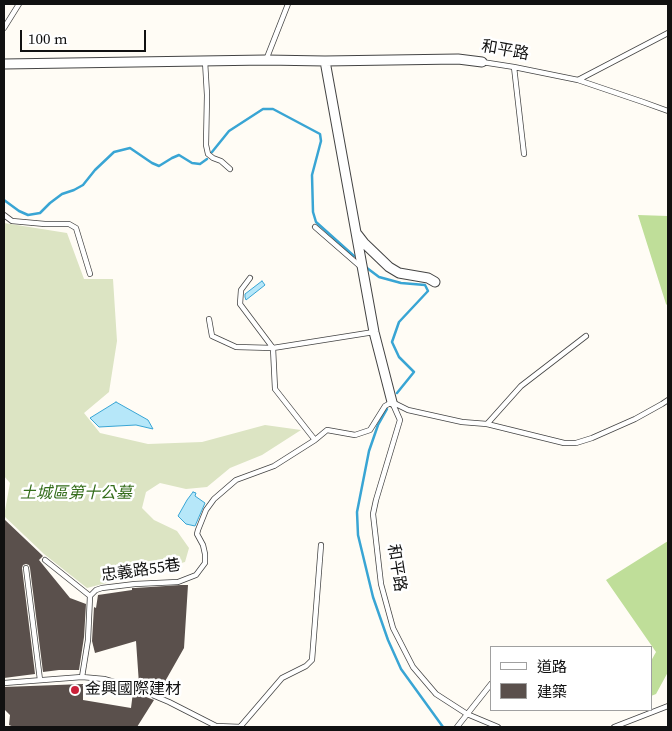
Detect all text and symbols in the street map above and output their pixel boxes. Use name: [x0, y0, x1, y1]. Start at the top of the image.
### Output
scale bar: [22, 20, 149, 52]
text: 100 m: [28, 28, 68, 49]
street label: 和平路: [480, 37, 530, 65]
park label: 土城區第十公墓: [20, 484, 132, 504]
street label: 和平路: [383, 543, 409, 593]
street label: 忠義路55巷: [100, 556, 182, 586]
legend: [490, 646, 652, 711]
text: 道路: [537, 656, 567, 677]
place label: 金興國際建材: [85, 680, 181, 700]
text: 建築: [537, 681, 567, 702]
marker: 金興國際建材: [69, 684, 81, 696]

